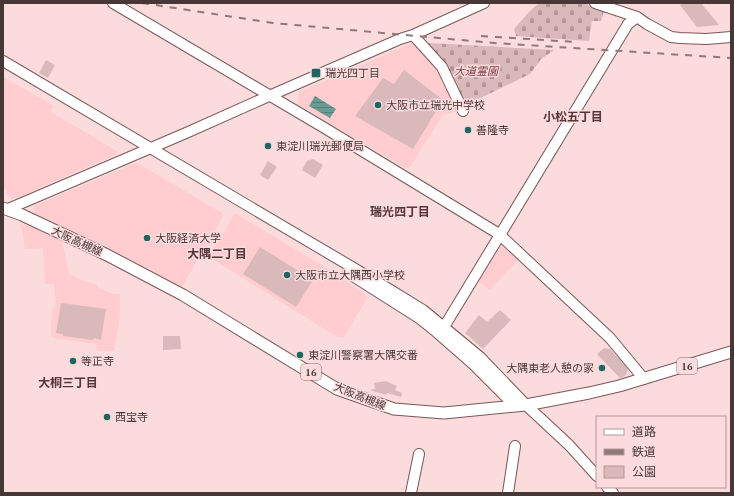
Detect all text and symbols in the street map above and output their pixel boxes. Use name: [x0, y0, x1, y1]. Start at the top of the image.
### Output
park label: 大道霊園: [454, 64, 500, 78]
place label: 瑞光四丁目: [325, 66, 380, 80]
marker: 瑞光四丁目: [310, 67, 322, 79]
place label: 大阪市立瑞光中学校: [386, 98, 485, 112]
marker: 大阪市立瑞光中学校: [373, 100, 383, 110]
district label: 小松五丁目: [543, 109, 603, 124]
place label: 善隆寺: [476, 123, 509, 137]
marker: 善隆寺: [463, 125, 473, 135]
place label: 東淀川瑞光郵便局: [276, 139, 364, 153]
marker: 東淀川瑞光郵便局: [263, 141, 273, 151]
district label: 瑞光四丁目: [370, 204, 430, 219]
street label: 大阪高槻線: [49, 223, 105, 259]
place label: 大阪経済大学: [155, 231, 221, 245]
marker: 大阪経済大学: [142, 233, 152, 243]
district label: 大隅二丁目: [187, 246, 247, 261]
place label: 大阪市立大隅西小学校: [295, 268, 405, 282]
marker: 大阪市立大隅西小学校: [282, 270, 292, 280]
place label: 東淀川警察署大隅交番: [308, 348, 418, 362]
marker: 東淀川警察署大隅交番: [295, 350, 305, 360]
place label: 等正寺: [81, 354, 114, 368]
marker: 等正寺: [68, 356, 78, 366]
road number: 16: [677, 358, 697, 374]
place label: 大隅東老人憩の家: [506, 361, 594, 375]
marker: 大隅東老人憩の家: [597, 363, 607, 373]
road number: 16: [301, 364, 321, 380]
district label: 大桐三丁目: [38, 375, 98, 390]
street label: 大阪高槻線: [332, 379, 388, 413]
place label: 西宝寺: [115, 410, 148, 424]
marker: 西宝寺: [102, 412, 112, 422]
legend: [596, 416, 726, 488]
text: 道路: [632, 424, 656, 439]
text: 鉄道: [632, 444, 656, 459]
text: 公園: [632, 464, 656, 479]

